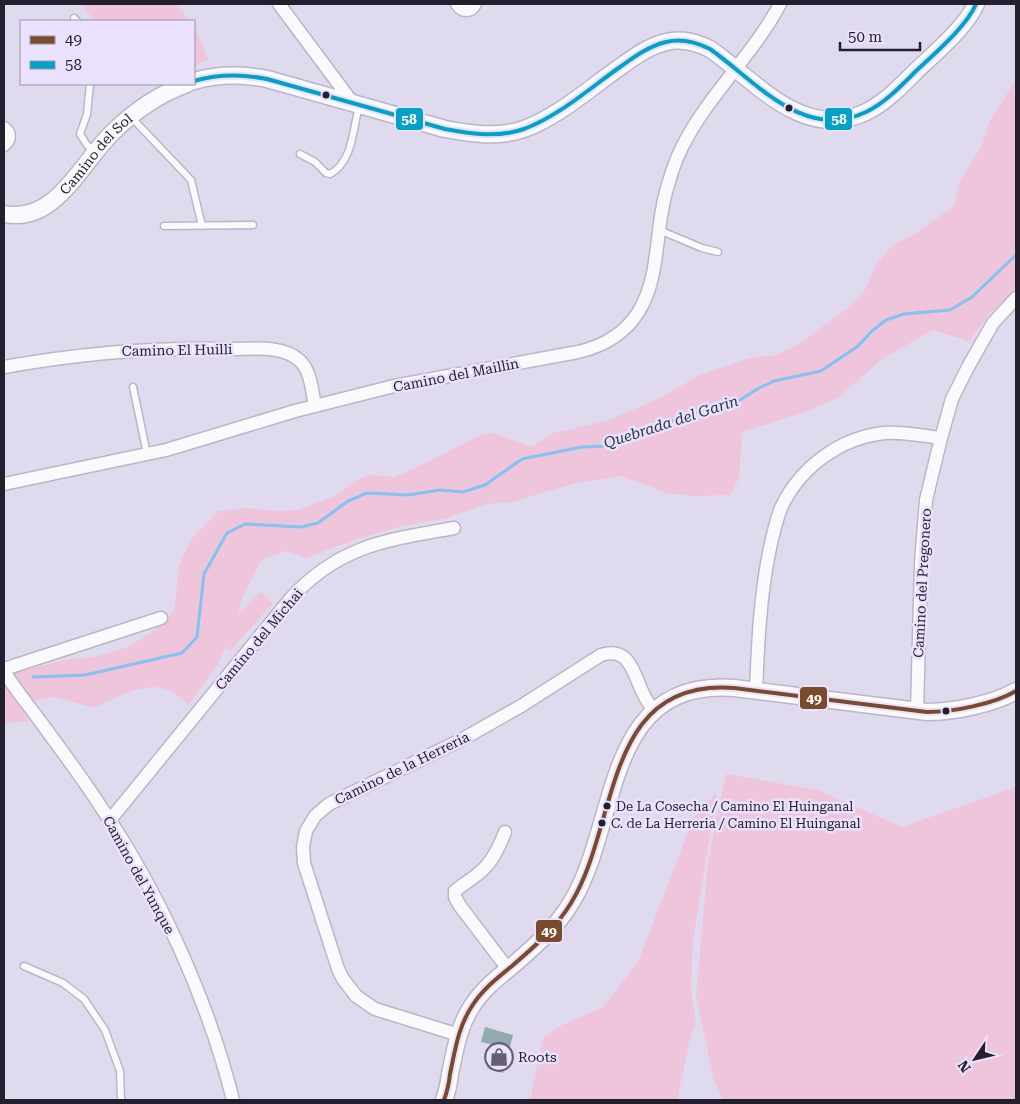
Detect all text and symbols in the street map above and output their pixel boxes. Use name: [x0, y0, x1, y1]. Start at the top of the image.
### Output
legend: [20, 20, 195, 85]
scale bar: [840, 20, 920, 52]
text: 50 m: [848, 28, 883, 46]
text: 49: [65, 31, 82, 49]
text: 58: [65, 56, 82, 74]
unlabelled marker: [321, 90, 331, 100]
unlabelled marker: [784, 103, 794, 113]
line badge: 58: [395, 107, 424, 131]
line badge: 58: [824, 107, 853, 131]
street label: Camino del Sol: [56, 110, 136, 198]
text: 58: [401, 111, 417, 127]
text: 58: [831, 111, 847, 127]
street label: Camino El Huilli: [121, 341, 233, 359]
street label: Camino del Maillin: [392, 355, 520, 395]
water label: Quebrada del Garin: [601, 392, 741, 452]
street label: Camino del Pregonero: [910, 508, 934, 658]
street label: Camino del Michai: [212, 585, 306, 693]
line badge: 49: [799, 686, 828, 710]
text: 49: [806, 690, 822, 706]
unlabelled marker: [941, 706, 951, 716]
street label: Camino de la Herreria: [332, 728, 472, 808]
place label: De La Cosecha / Camino El Huinganal: [616, 799, 853, 814]
marker: De La Cosecha / Camino El Huinganal: [602, 801, 612, 811]
street label: Camino del Yunque: [100, 813, 178, 937]
place label: C. de La Herreria / Camino El Huinganal: [611, 816, 861, 831]
marker: C. de La Herreria / Camino El Huinganal: [597, 818, 607, 828]
line badge: 49: [535, 919, 563, 943]
text: 49: [541, 923, 557, 939]
north arrow: [950, 1034, 1000, 1084]
shop icon: Roots: [484, 1042, 514, 1072]
place label: Roots: [518, 1049, 557, 1065]
text: N: [955, 1057, 974, 1075]

